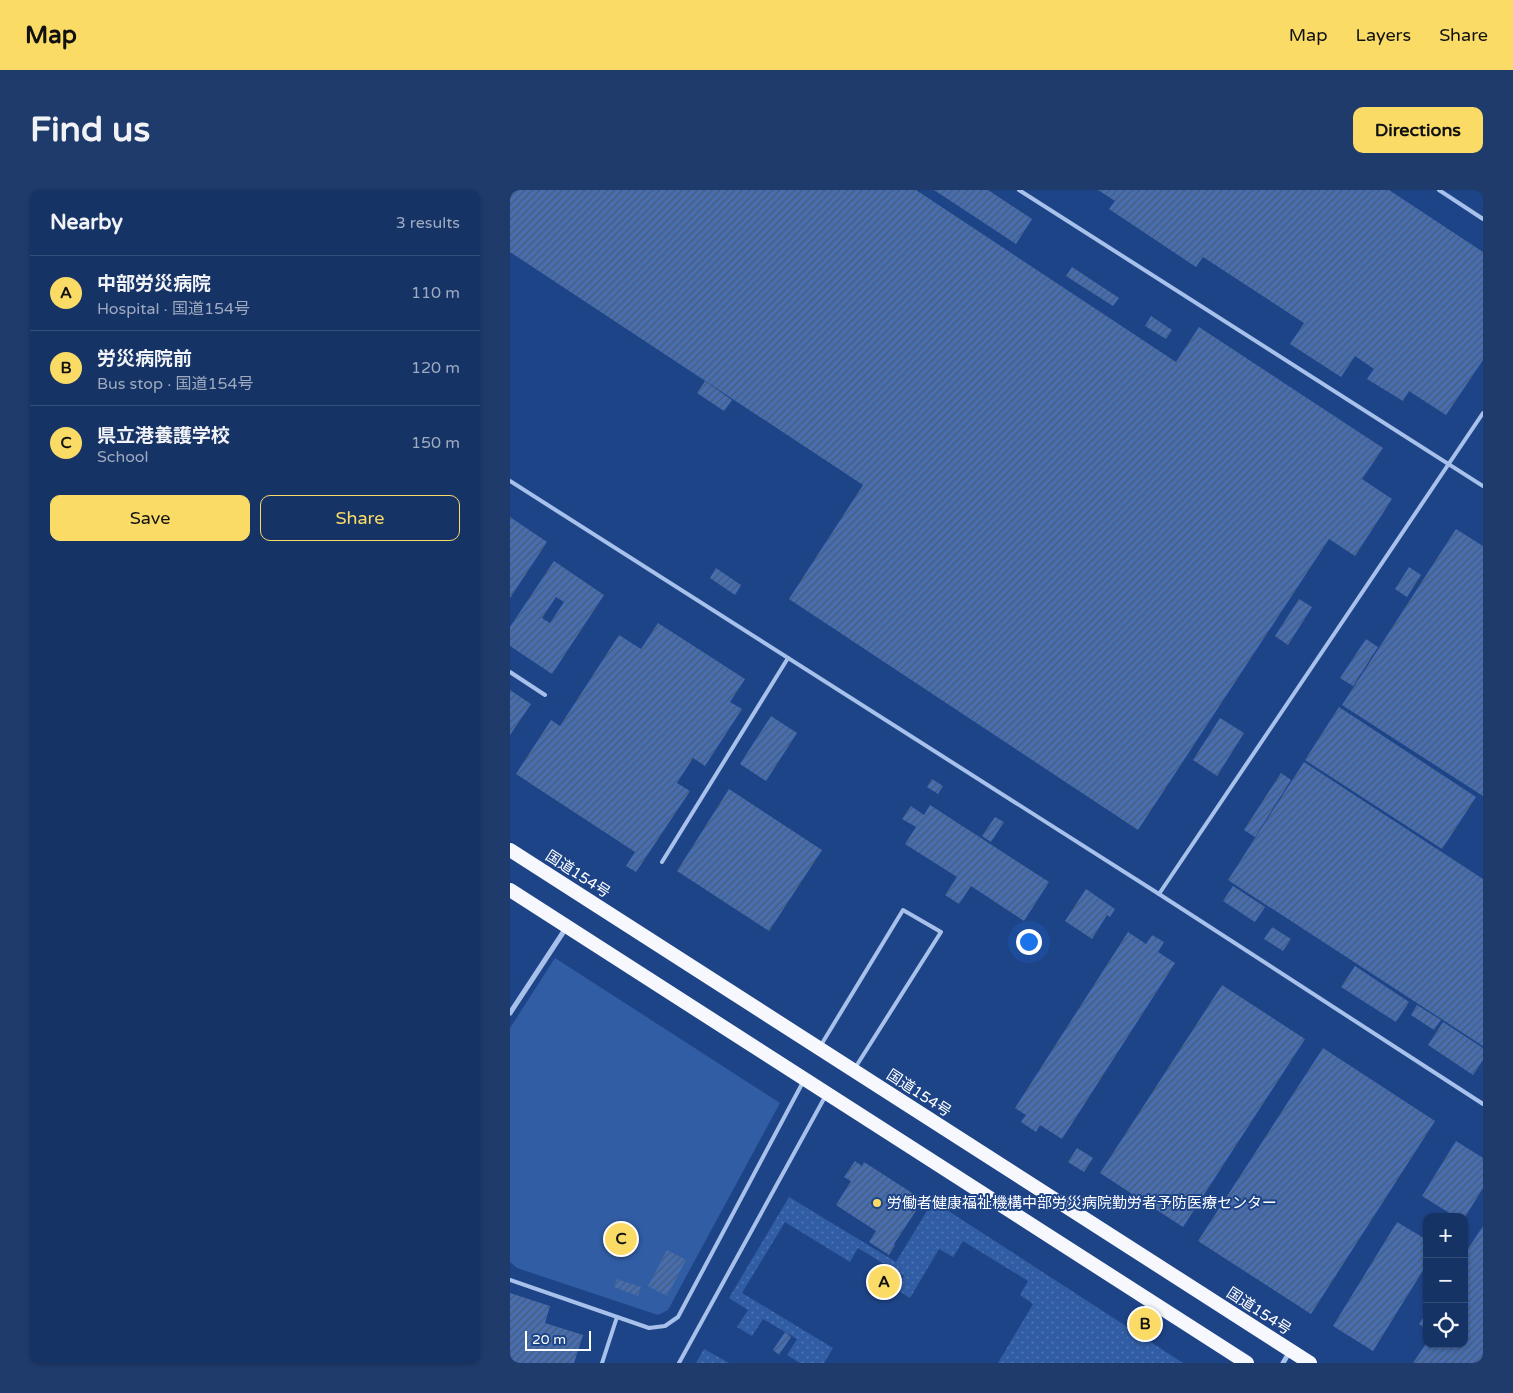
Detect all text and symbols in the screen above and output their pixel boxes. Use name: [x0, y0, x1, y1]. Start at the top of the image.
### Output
text: Map: [25, 21, 77, 50]
text: Map: [1289, 24, 1328, 46]
text: Layers: [1356, 24, 1411, 46]
text: Share: [1439, 24, 1488, 46]
button: Directions: [1353, 107, 1483, 153]
text: Find us: [30, 109, 150, 151]
text: Nearby: [50, 210, 123, 235]
text: 3 results: [396, 213, 460, 233]
text: 中部労災病院: [97, 273, 211, 295]
text: A: [60, 283, 72, 303]
text: 110 m: [411, 283, 460, 303]
text: Hospital · 国道154号: [97, 299, 250, 319]
text: 労災病院前: [97, 348, 192, 370]
text: B: [60, 358, 72, 378]
text: 120 m: [411, 358, 460, 378]
text: Bus stop · 国道154号: [97, 374, 254, 394]
text: 県立港養護学校: [97, 425, 230, 447]
text: C: [60, 433, 72, 453]
text: 150 m: [411, 433, 460, 453]
text: School: [97, 447, 149, 467]
button: Save: [50, 495, 250, 541]
button: Share: [260, 495, 460, 541]
street label: 国道154号: [542, 847, 614, 901]
your location: [1016, 929, 1042, 955]
street label: 国道154号: [883, 1066, 955, 1120]
place label: 労働者健康福祉機構中部労災病院勤労者予防医療センター: [887, 1194, 1277, 1212]
marker: 労働者健康福祉機構中部労災病院勤労者予防医療センター: [871, 1197, 883, 1209]
map controls: [1423, 1213, 1468, 1348]
button: +: [1423, 1213, 1468, 1258]
pin: C: [605, 1220, 637, 1258]
button: −: [1423, 1258, 1468, 1303]
pin: A: [868, 1263, 900, 1301]
street label: 国道154号: [1223, 1284, 1295, 1338]
button: locate: [1423, 1303, 1468, 1348]
pin: B: [1129, 1305, 1161, 1343]
scale bar: [525, 1328, 591, 1351]
text: 20 m: [532, 1331, 566, 1348]

